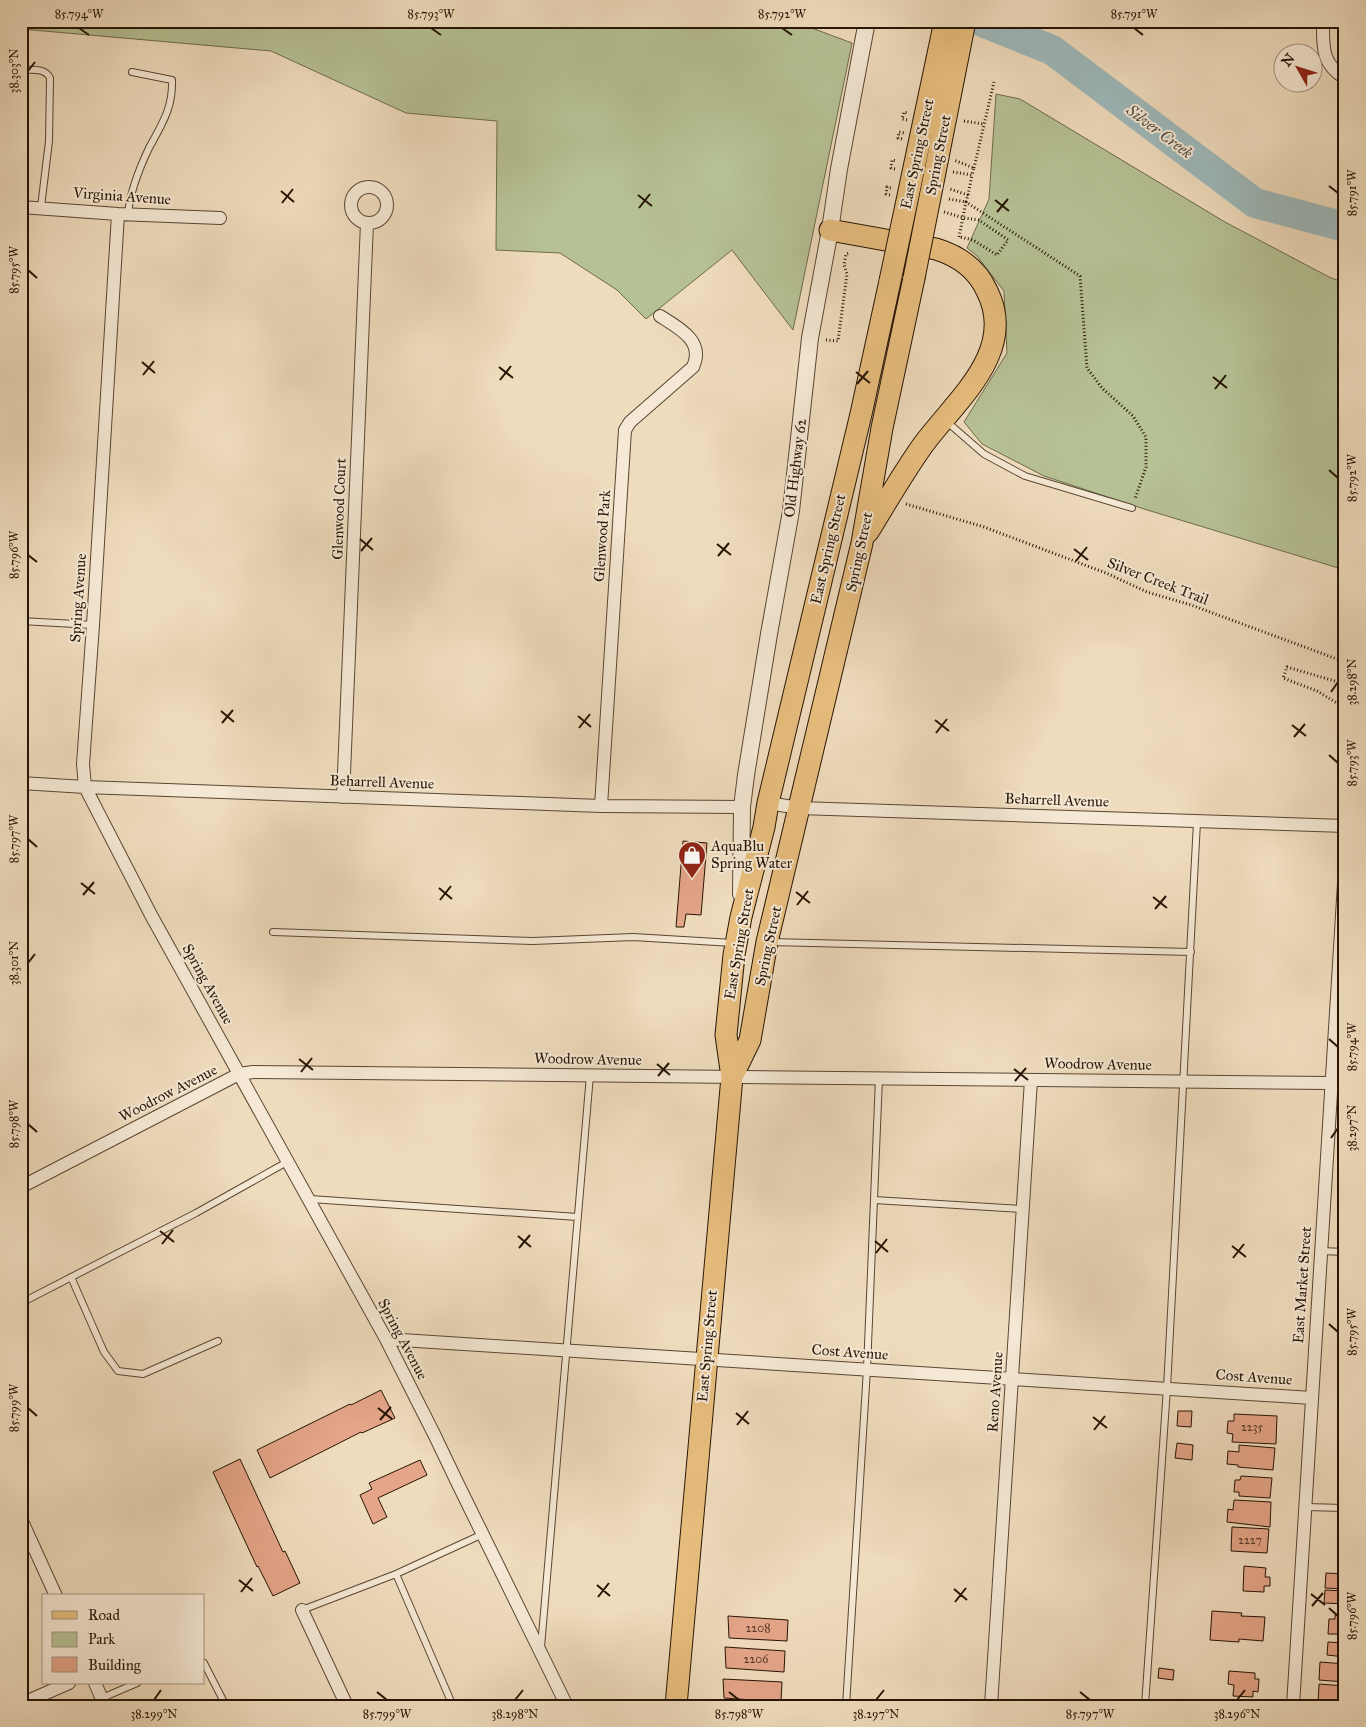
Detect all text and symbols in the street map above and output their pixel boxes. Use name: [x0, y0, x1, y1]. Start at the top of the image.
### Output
text: 85.794°W: [55, 7, 104, 21]
text: 85.793°W: [408, 7, 455, 21]
text: 85.792°W: [758, 7, 807, 21]
text: 85.791°W: [1111, 7, 1158, 21]
north arrow: [1274, 42, 1324, 92]
text: 38.303°N: [7, 49, 21, 93]
text: N: [1278, 50, 1299, 70]
street label: East Spring Street: [897, 97, 937, 211]
water label: Silver Creek: [1122, 100, 1197, 162]
street label: Spring Street: [921, 113, 955, 197]
text: 85.791°W: [1345, 169, 1359, 216]
street label: Virginia Avenue: [71, 184, 172, 208]
text: 85.795°W: [7, 246, 21, 294]
street label: Old Highway 62: [780, 417, 810, 519]
text: 85.792°W: [1345, 453, 1359, 502]
street label: Glenwood Court: [328, 457, 350, 560]
street label: Glenwood Park: [590, 489, 614, 583]
street label: East Spring Street: [807, 491, 850, 606]
street label: Spring Street: [842, 510, 876, 594]
text: 85.796°W: [7, 530, 21, 579]
street label: Spring Avenue: [66, 553, 90, 643]
street label: Silver Creek Trail: [1105, 553, 1212, 609]
text: 38.298°N: [1345, 659, 1359, 705]
text: 85.793°W: [1345, 739, 1359, 786]
street label: Beharrell Avenue: [329, 771, 435, 793]
street label: Beharrell Avenue: [1004, 789, 1110, 811]
text: 85.797°W: [7, 814, 21, 863]
place label: AquaBlu Spring Water: [710, 837, 793, 872]
shop icon: AquaBlu Spring Water: [677, 840, 707, 879]
street label: East Spring Street: [720, 886, 758, 1001]
street label: Spring Street: [751, 904, 785, 988]
text: 38.301°N: [7, 941, 21, 985]
street label: Spring Avenue: [179, 941, 237, 1027]
text: 85.794°W: [1345, 1022, 1359, 1071]
street label: Woodrow Avenue: [534, 1049, 642, 1069]
street label: Woodrow Avenue: [1044, 1054, 1152, 1074]
street label: Woodrow Avenue: [116, 1061, 220, 1125]
text: 85.798°W: [7, 1099, 21, 1148]
text: 38.297°N: [1345, 1105, 1359, 1151]
street label: East Market Street: [1289, 1225, 1315, 1344]
street label: East Spring Street: [693, 1288, 721, 1403]
street label: Spring Avenue: [374, 1295, 432, 1383]
text: 85.795°W: [1345, 1308, 1359, 1356]
street label: Cost Avenue: [811, 1340, 889, 1364]
street label: Reno Avenue: [983, 1351, 1007, 1433]
street label: Cost Avenue: [1215, 1365, 1293, 1389]
text: 85.799°W: [7, 1383, 21, 1432]
house number: 2235: [1241, 1420, 1264, 1434]
house number: 2227: [1238, 1533, 1262, 1547]
text: 85.796°W: [1345, 1591, 1359, 1640]
legend: [42, 1594, 205, 1684]
text: Road: [88, 1606, 120, 1624]
house number: 2208: [745, 1621, 771, 1635]
text: Park: [88, 1630, 115, 1648]
house number: 2206: [744, 1652, 769, 1666]
text: Building: [88, 1656, 142, 1674]
text: 38.299°N: [130, 1707, 178, 1721]
text: 85.799°W: [363, 1707, 412, 1721]
text: 38.298°N: [492, 1707, 538, 1721]
text: 85.798°W: [715, 1707, 764, 1721]
text: 38.297°N: [853, 1707, 899, 1721]
text: 85.797°W: [1066, 1707, 1115, 1721]
text: 38.296°N: [1214, 1707, 1260, 1721]

